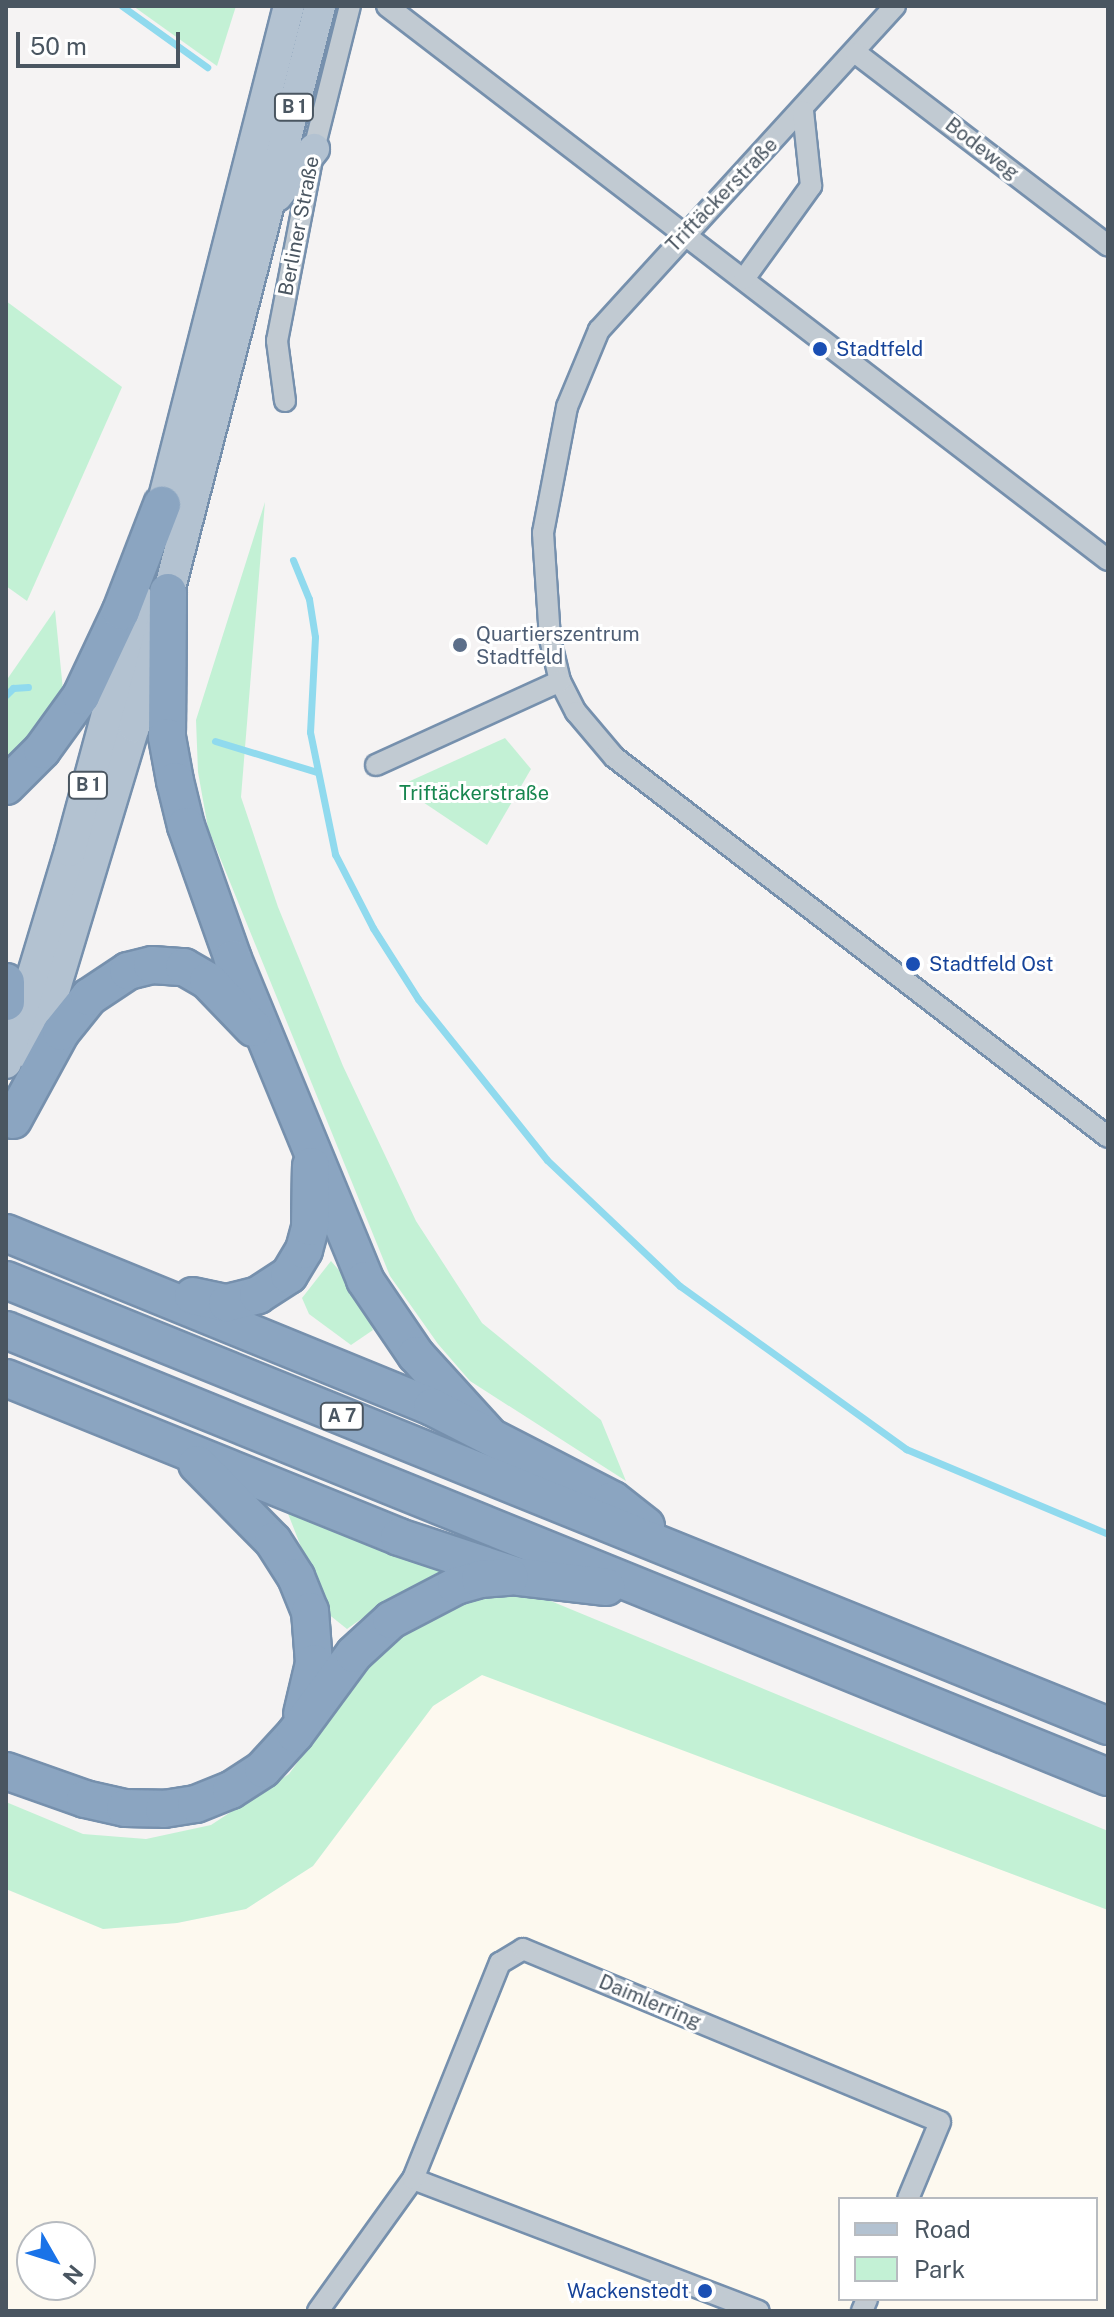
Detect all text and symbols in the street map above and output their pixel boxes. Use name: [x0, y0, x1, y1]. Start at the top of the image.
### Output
scale bar: [20, 16, 184, 66]
text: 50 m: [30, 32, 87, 60]
road number: B 1: [272, 93, 316, 121]
street label: Bodeweg: [940, 113, 1024, 185]
street label: Triftäckerstraße: [661, 133, 783, 257]
street label: Berliner Straße: [274, 154, 324, 298]
place label: Stadtfeld: [836, 337, 923, 361]
marker: Stadtfeld: [811, 340, 829, 358]
place label: Quartierszentrum Stadtfeld: [476, 622, 640, 669]
marker: Quartierszentrum Stadtfeld: [451, 636, 469, 654]
road number: B 1: [66, 771, 110, 799]
park label: Triftäckerstraße: [399, 781, 549, 805]
place label: Stadtfeld Ost: [929, 952, 1053, 976]
marker: Stadtfeld Ost: [904, 955, 922, 973]
road number: A 7: [318, 1402, 366, 1430]
street label: Daimlerring: [595, 1970, 705, 2034]
legend: [838, 2197, 1098, 2301]
text: Road: [914, 2215, 971, 2243]
north arrow: [16, 2221, 96, 2301]
text: Park: [914, 2255, 965, 2283]
text: N: [58, 2260, 89, 2290]
place label: Wackenstedt: [567, 2279, 689, 2303]
marker: Wackenstedt: [696, 2282, 714, 2300]

